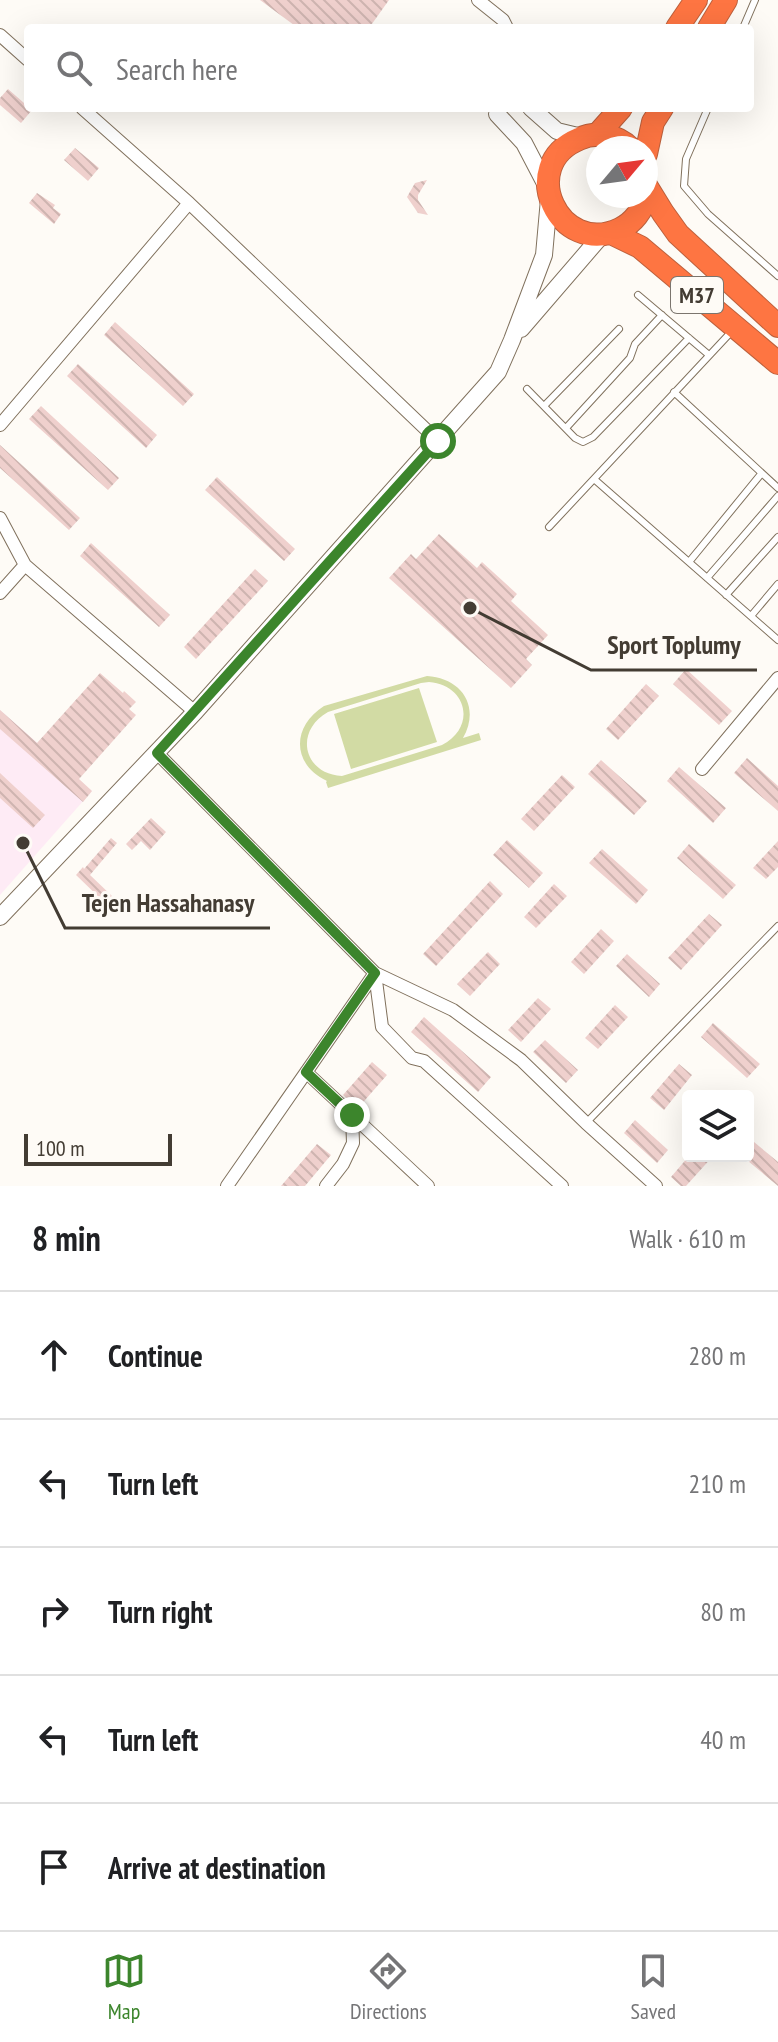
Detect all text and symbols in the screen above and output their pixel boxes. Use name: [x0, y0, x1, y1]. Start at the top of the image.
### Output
search box: [24, 24, 754, 112]
icon: search: [52, 46, 96, 90]
text: Search here: [116, 49, 238, 88]
north arrow: [586, 136, 658, 208]
road number: M37: [671, 277, 723, 313]
route start: [420, 423, 456, 459]
callout: Sport Toplumy: [591, 620, 757, 670]
text: Sport Toplumy: [607, 628, 741, 661]
callout: Tejen Hassahanasy: [65, 878, 270, 928]
text: Tejen Hassahanasy: [82, 886, 255, 919]
map controls: [682, 1090, 754, 1162]
button: layers: [682, 1090, 754, 1162]
route end: [334, 1097, 370, 1133]
scale bar: [24, 1130, 172, 1166]
text: 100 m: [36, 1134, 85, 1162]
text: 8 min: [32, 1216, 101, 1260]
text: Walk · 610 m: [629, 1222, 746, 1255]
icon: ahead: [32, 1333, 76, 1377]
text: Continue: [108, 1336, 203, 1375]
text: 280 m: [688, 1339, 746, 1372]
icon: left: [32, 1461, 76, 1505]
text: Turn left: [108, 1464, 198, 1503]
text: 210 m: [688, 1467, 746, 1500]
icon: right: [32, 1589, 76, 1633]
text: Turn right: [108, 1592, 212, 1631]
text: 80 m: [700, 1595, 746, 1628]
icon: left: [32, 1717, 76, 1761]
text: Turn left: [108, 1720, 198, 1759]
text: 40 m: [700, 1723, 746, 1756]
icon: arrive: [32, 1845, 76, 1889]
text: Arrive at destination: [108, 1848, 326, 1887]
tab: Map: [102, 1949, 146, 2025]
tab: Directions: [350, 1949, 427, 2025]
tab: Saved: [631, 1949, 676, 2025]

